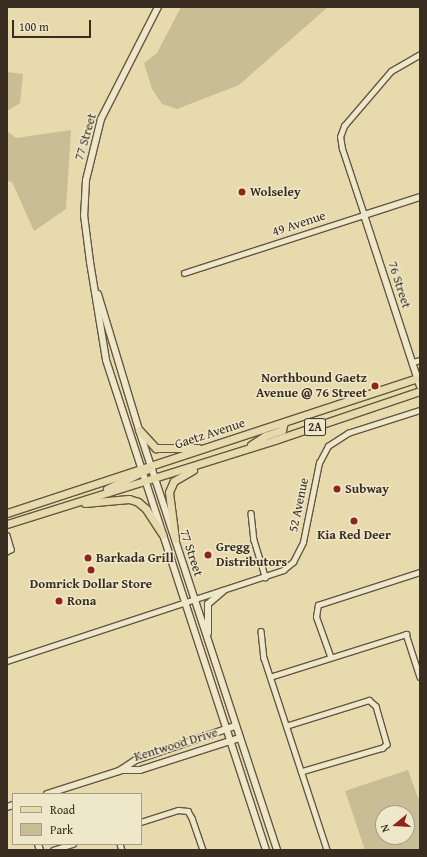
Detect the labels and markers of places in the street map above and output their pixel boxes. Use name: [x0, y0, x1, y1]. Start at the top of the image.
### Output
place label: Wolseley: [250, 184, 301, 200]
marker: Wolseley: [237, 187, 247, 197]
place label: Northbound Gaetz Avenue @ 76 Street: [256, 371, 367, 402]
marker: Northbound Gaetz Avenue @ 76 Street: [370, 381, 380, 391]
place label: Subway: [345, 481, 389, 497]
marker: Subway: [332, 484, 342, 494]
marker: Kia Red Deer: [349, 516, 359, 526]
place label: Kia Red Deer: [317, 527, 391, 543]
place label: Gregg Distributors: [216, 540, 287, 571]
place label: Barkada Grill: [96, 550, 174, 566]
marker: Gregg Distributors: [203, 550, 213, 560]
marker: Barkada Grill: [83, 553, 93, 563]
marker: Domrick Dollar Store: [86, 565, 96, 575]
place label: Domrick Dollar Store: [30, 576, 152, 592]
place label: Rona: [67, 593, 96, 609]
marker: Rona: [54, 596, 64, 606]

